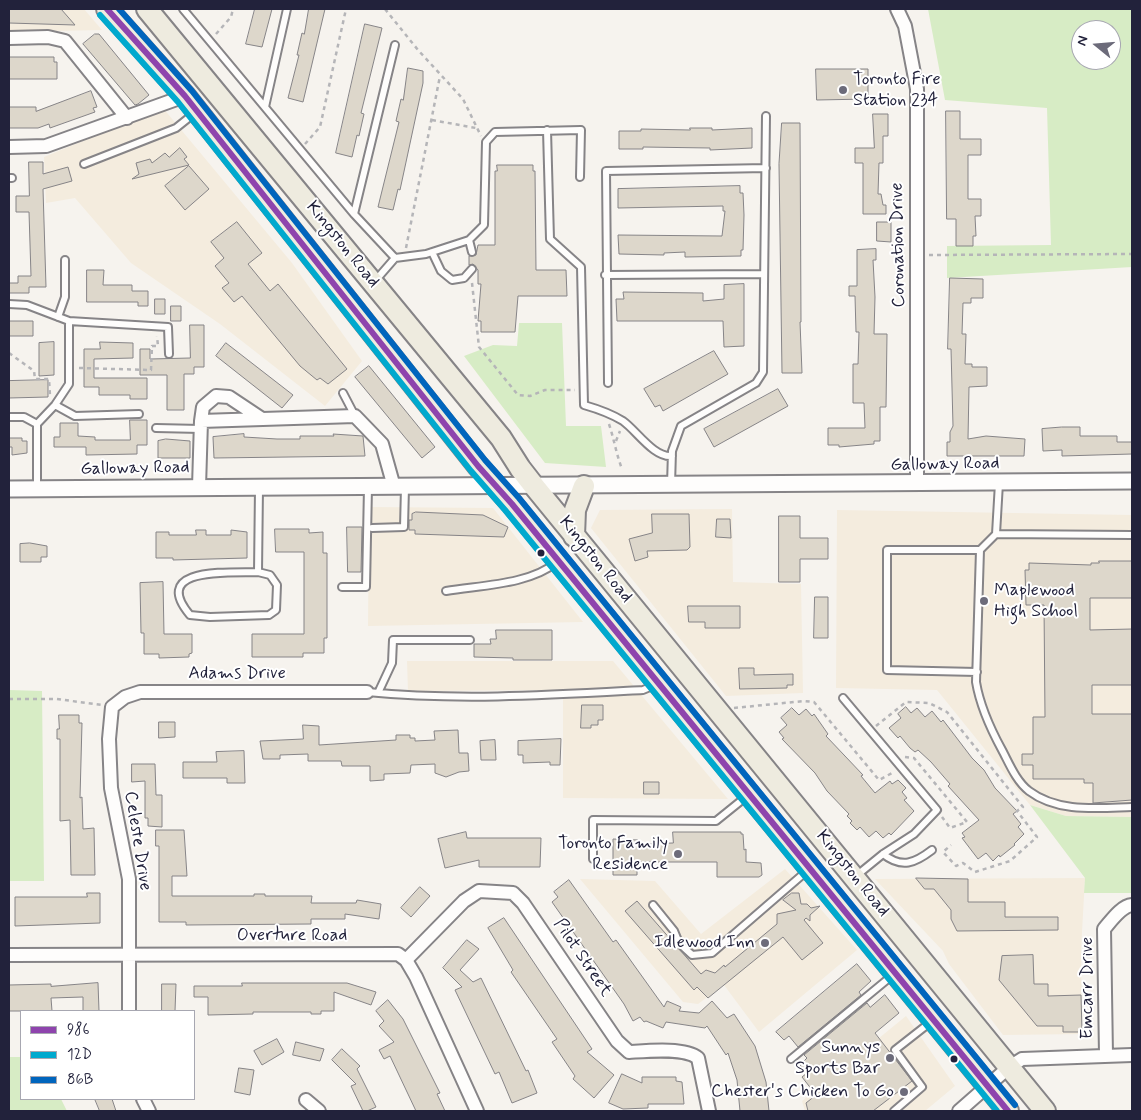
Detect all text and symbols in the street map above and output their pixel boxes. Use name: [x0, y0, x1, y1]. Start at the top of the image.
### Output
north arrow: [1071, 20, 1121, 70]
text: N: [1073, 34, 1093, 48]
place label: Toronto Fire Station 234: [853, 69, 941, 112]
marker: Toronto Fire Station 234: [837, 84, 849, 96]
street label: Coronation Drive: [887, 182, 911, 308]
street label: Kingston Road: [301, 197, 383, 293]
street label: Galloway Road: [890, 453, 1000, 477]
street label: Galloway Road: [80, 457, 190, 481]
street label: Kingston Road: [554, 512, 636, 608]
unlabelled marker: [536, 548, 546, 558]
place label: Maplewood High School: [994, 580, 1078, 622]
marker: Maplewood High School: [978, 595, 990, 607]
street label: Adams Drive: [188, 663, 286, 685]
street label: Celeste Drive: [118, 790, 156, 892]
street label: Kingston Road: [811, 826, 893, 922]
place label: Toronto Family Residence: [558, 833, 668, 876]
marker: Toronto Family Residence: [672, 848, 684, 860]
street label: Pilot Street: [548, 915, 616, 1001]
street label: Overture Road: [237, 925, 347, 947]
place label: Idlewood Inn: [654, 932, 755, 954]
marker: Idlewood Inn: [759, 937, 771, 949]
street label: Emcarr Drive: [1077, 937, 1099, 1039]
legend: [20, 1010, 195, 1100]
text: 986: [67, 1020, 90, 1040]
place label: Sunnys Sports Bar: [795, 1037, 880, 1080]
text: 12D: [67, 1045, 92, 1065]
marker: Sunnys Sports Bar: [884, 1052, 896, 1064]
unlabelled marker: [949, 1054, 959, 1064]
text: 86B: [67, 1070, 93, 1090]
place label: Chester's Chicken To Go: [711, 1081, 894, 1103]
marker: Chester's Chicken To Go: [898, 1086, 910, 1098]

